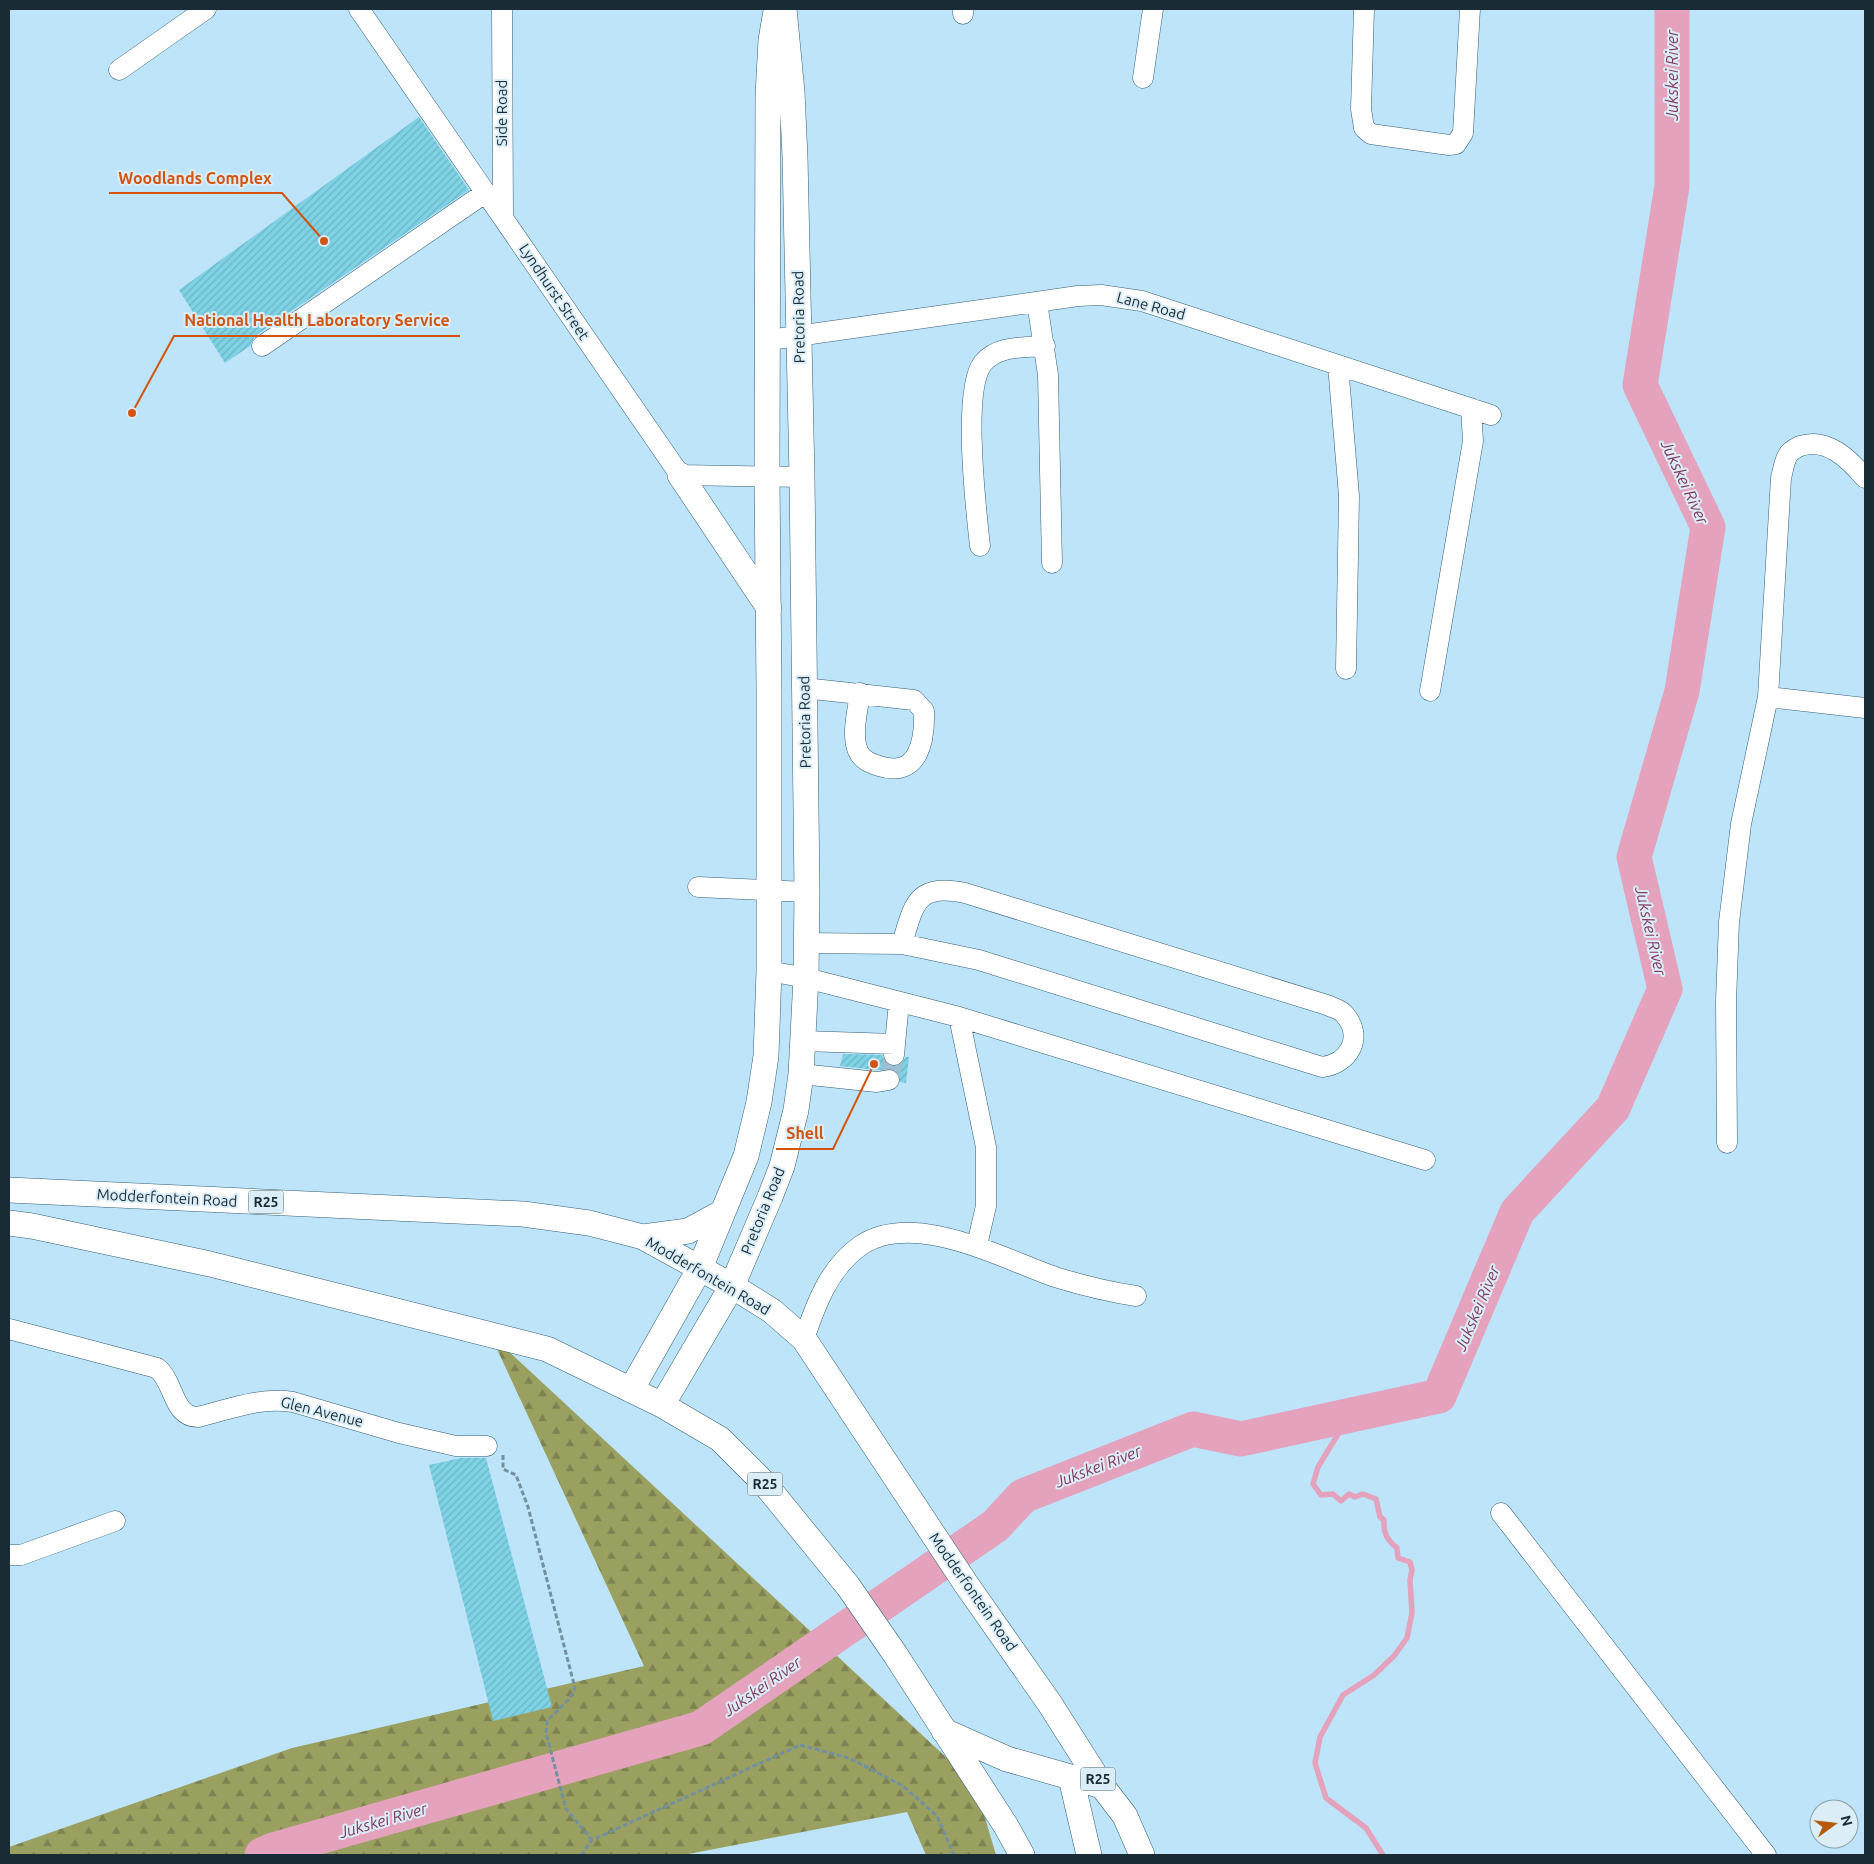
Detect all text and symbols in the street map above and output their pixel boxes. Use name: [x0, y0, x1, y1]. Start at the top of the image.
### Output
water label: Jukskei River: [1663, 29, 1681, 121]
street label: Side Road: [493, 80, 510, 146]
callout: Woodlands Complex: [109, 162, 282, 193]
text: Woodlands Complex: [118, 169, 272, 187]
street label: Lyndhurst Street: [516, 240, 593, 343]
street label: Pretoria Road: [789, 271, 808, 363]
street label: Lane Road: [1115, 288, 1187, 323]
callout: National Health Laboratory Service: [174, 305, 460, 336]
text: National Health Laboratory Service: [184, 311, 450, 329]
water label: Jukskei River: [1657, 436, 1713, 528]
street label: Pretoria Road: [795, 676, 814, 768]
water label: Jukskei River: [1632, 884, 1670, 978]
callout: Shell: [776, 1118, 833, 1149]
text: Shell: [786, 1124, 824, 1142]
street label: Pretoria Road: [737, 1165, 788, 1257]
street label: Modderfontein Road: [96, 1185, 238, 1210]
road number: R25: [248, 1190, 284, 1214]
street label: Modderfontein Road: [643, 1233, 773, 1318]
water label: Jukskei River: [1451, 1262, 1503, 1354]
street label: Glen Avenue: [279, 1393, 365, 1430]
water label: Jukskei River: [1052, 1441, 1144, 1491]
road number: R25: [748, 1472, 782, 1496]
street label: Modderfontein Road: [926, 1529, 1021, 1654]
water label: Jukskei River: [719, 1652, 805, 1720]
road number: R25: [1080, 1768, 1116, 1790]
water label: Jukskei River: [336, 1799, 430, 1841]
north arrow: [1809, 1799, 1859, 1849]
text: N: [1837, 1814, 1856, 1828]

